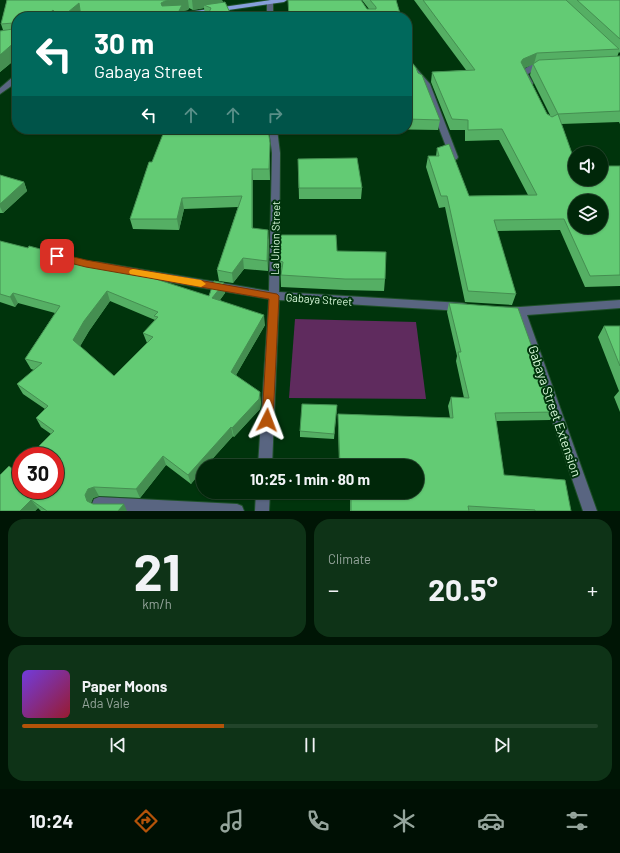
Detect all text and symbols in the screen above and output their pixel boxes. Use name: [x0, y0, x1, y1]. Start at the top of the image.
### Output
text: 30 m: [94, 26, 154, 60]
icon: left: [28, 28, 80, 80]
text: Gabaya Street: [94, 60, 203, 82]
icon: left: [138, 104, 160, 126]
icon: ahead: [180, 104, 202, 126]
icon: ahead: [222, 104, 244, 126]
icon: right: [264, 104, 286, 126]
map controls: [568, 146, 608, 234]
button: sound: [568, 146, 608, 186]
button: layers: [568, 194, 608, 234]
street label: La Union Street: [268, 201, 282, 275]
pin: [40, 239, 74, 273]
icon: arrive: [46, 245, 68, 267]
street label: Gabaya Street: [285, 290, 353, 308]
street label: Gabaya Street Extension: [525, 343, 585, 479]
position arrow: [246, 399, 288, 441]
speed limit sign: 30: [12, 447, 64, 499]
text: 10:25 · 1 min · 80 m: [250, 470, 370, 488]
text: 21: [133, 539, 181, 601]
text: Climate: [328, 551, 371, 567]
text: 20.5°: [428, 571, 498, 607]
text: −: [328, 576, 339, 602]
text: +: [587, 576, 598, 602]
text: km/h: [142, 596, 172, 612]
text: Paper Moons: [82, 677, 167, 695]
text: Ada Vale: [82, 695, 130, 711]
icon: previous: [107, 734, 129, 756]
icon: pause: [299, 734, 321, 756]
icon: next: [491, 734, 513, 756]
icon: directions: [132, 807, 160, 835]
icon: music: [218, 807, 246, 835]
icon: phone: [304, 807, 332, 835]
icon: climate: [390, 807, 418, 835]
icon: car: [477, 807, 505, 835]
icon: filters: [563, 807, 591, 835]
text: 10:24: [29, 810, 73, 832]

